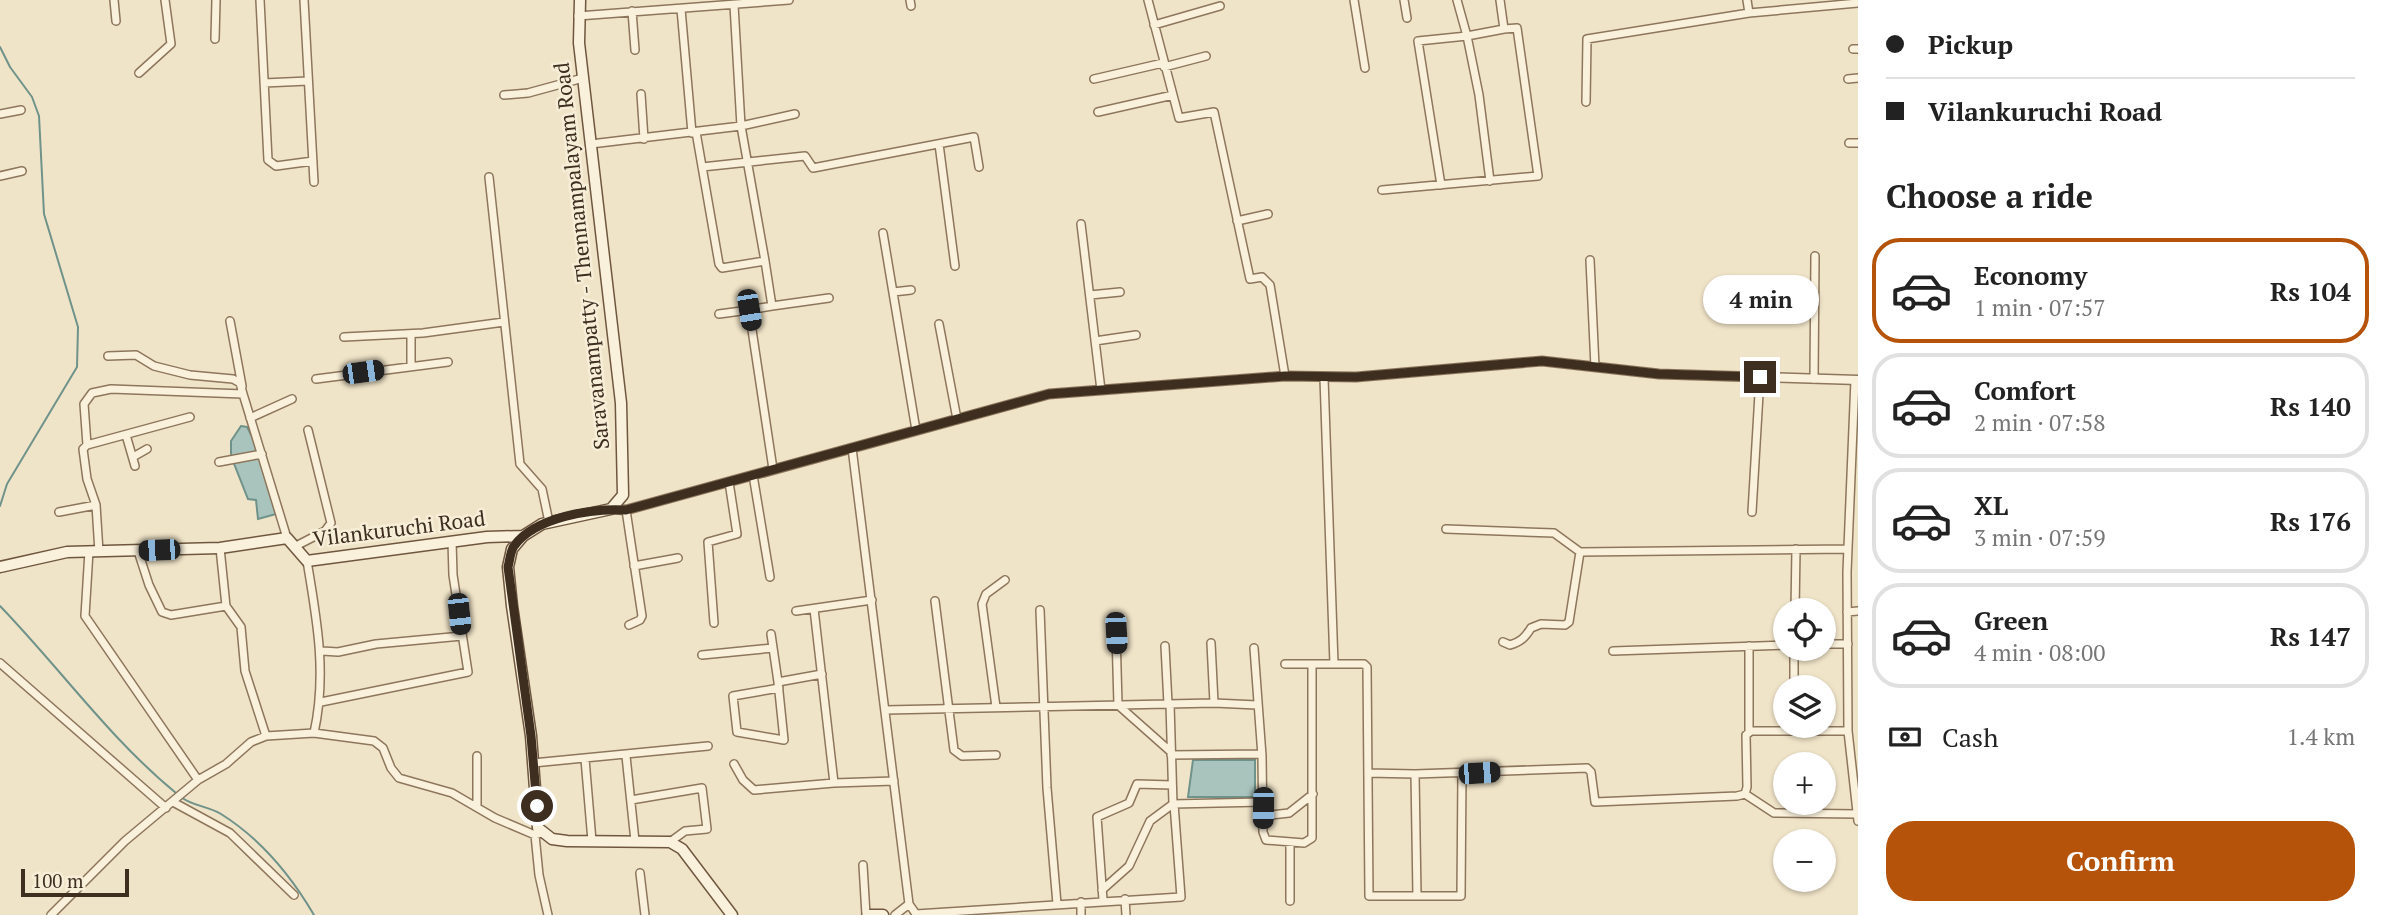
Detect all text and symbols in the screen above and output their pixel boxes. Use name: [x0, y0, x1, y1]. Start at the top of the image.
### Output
text: Pickup: [1928, 27, 2013, 61]
street label: Saravanampatty - Thennampalayam Road: [547, 61, 615, 451]
text: Vilankuruchi Road: [1928, 94, 2162, 128]
text: Choose a ride: [1886, 175, 2093, 217]
text: Economy: [1974, 258, 2087, 292]
icon: car: [1890, 259, 1953, 322]
text: Rs 104: [2270, 274, 2351, 308]
callout: 4 min: [1702, 276, 1818, 324]
text: 4 min: [1730, 284, 1792, 315]
car: [736, 288, 763, 332]
text: 1 min · 07:57: [1974, 292, 2106, 323]
car: [341, 359, 386, 385]
route end: [1744, 361, 1776, 393]
text: Comfort: [1974, 373, 2076, 407]
icon: car: [1890, 374, 1953, 437]
text: Rs 140: [2270, 389, 2351, 423]
text: 2 min · 07:58: [1974, 407, 2106, 438]
text: XL: [1974, 488, 2008, 522]
icon: car: [1890, 489, 1953, 552]
street label: Vilankuruchi Road: [311, 503, 487, 552]
text: Rs 176: [2270, 504, 2351, 538]
text: 3 min · 07:59: [1974, 522, 2106, 553]
car: [138, 539, 181, 561]
car: [447, 592, 472, 636]
map controls: [1773, 598, 1836, 892]
button: locate: [1773, 598, 1836, 661]
text: Green: [1974, 603, 2048, 637]
icon: car: [1890, 604, 1953, 667]
car: [1105, 611, 1128, 655]
text: Rs 147: [2270, 619, 2351, 653]
text: 4 min · 08:00: [1974, 637, 2106, 668]
button: layers: [1773, 675, 1836, 738]
icon: cash: [1886, 718, 1924, 756]
text: Cash: [1942, 720, 1998, 754]
text: 1.4 km: [2287, 721, 2355, 752]
button: +: [1773, 752, 1836, 815]
car: [1458, 761, 1501, 785]
car: [1253, 787, 1274, 829]
route start: [521, 790, 553, 822]
button: Confirm: [1886, 821, 2355, 901]
button: −: [1773, 829, 1836, 892]
scale bar: [21, 866, 130, 898]
text: 100 m: [32, 868, 83, 893]

